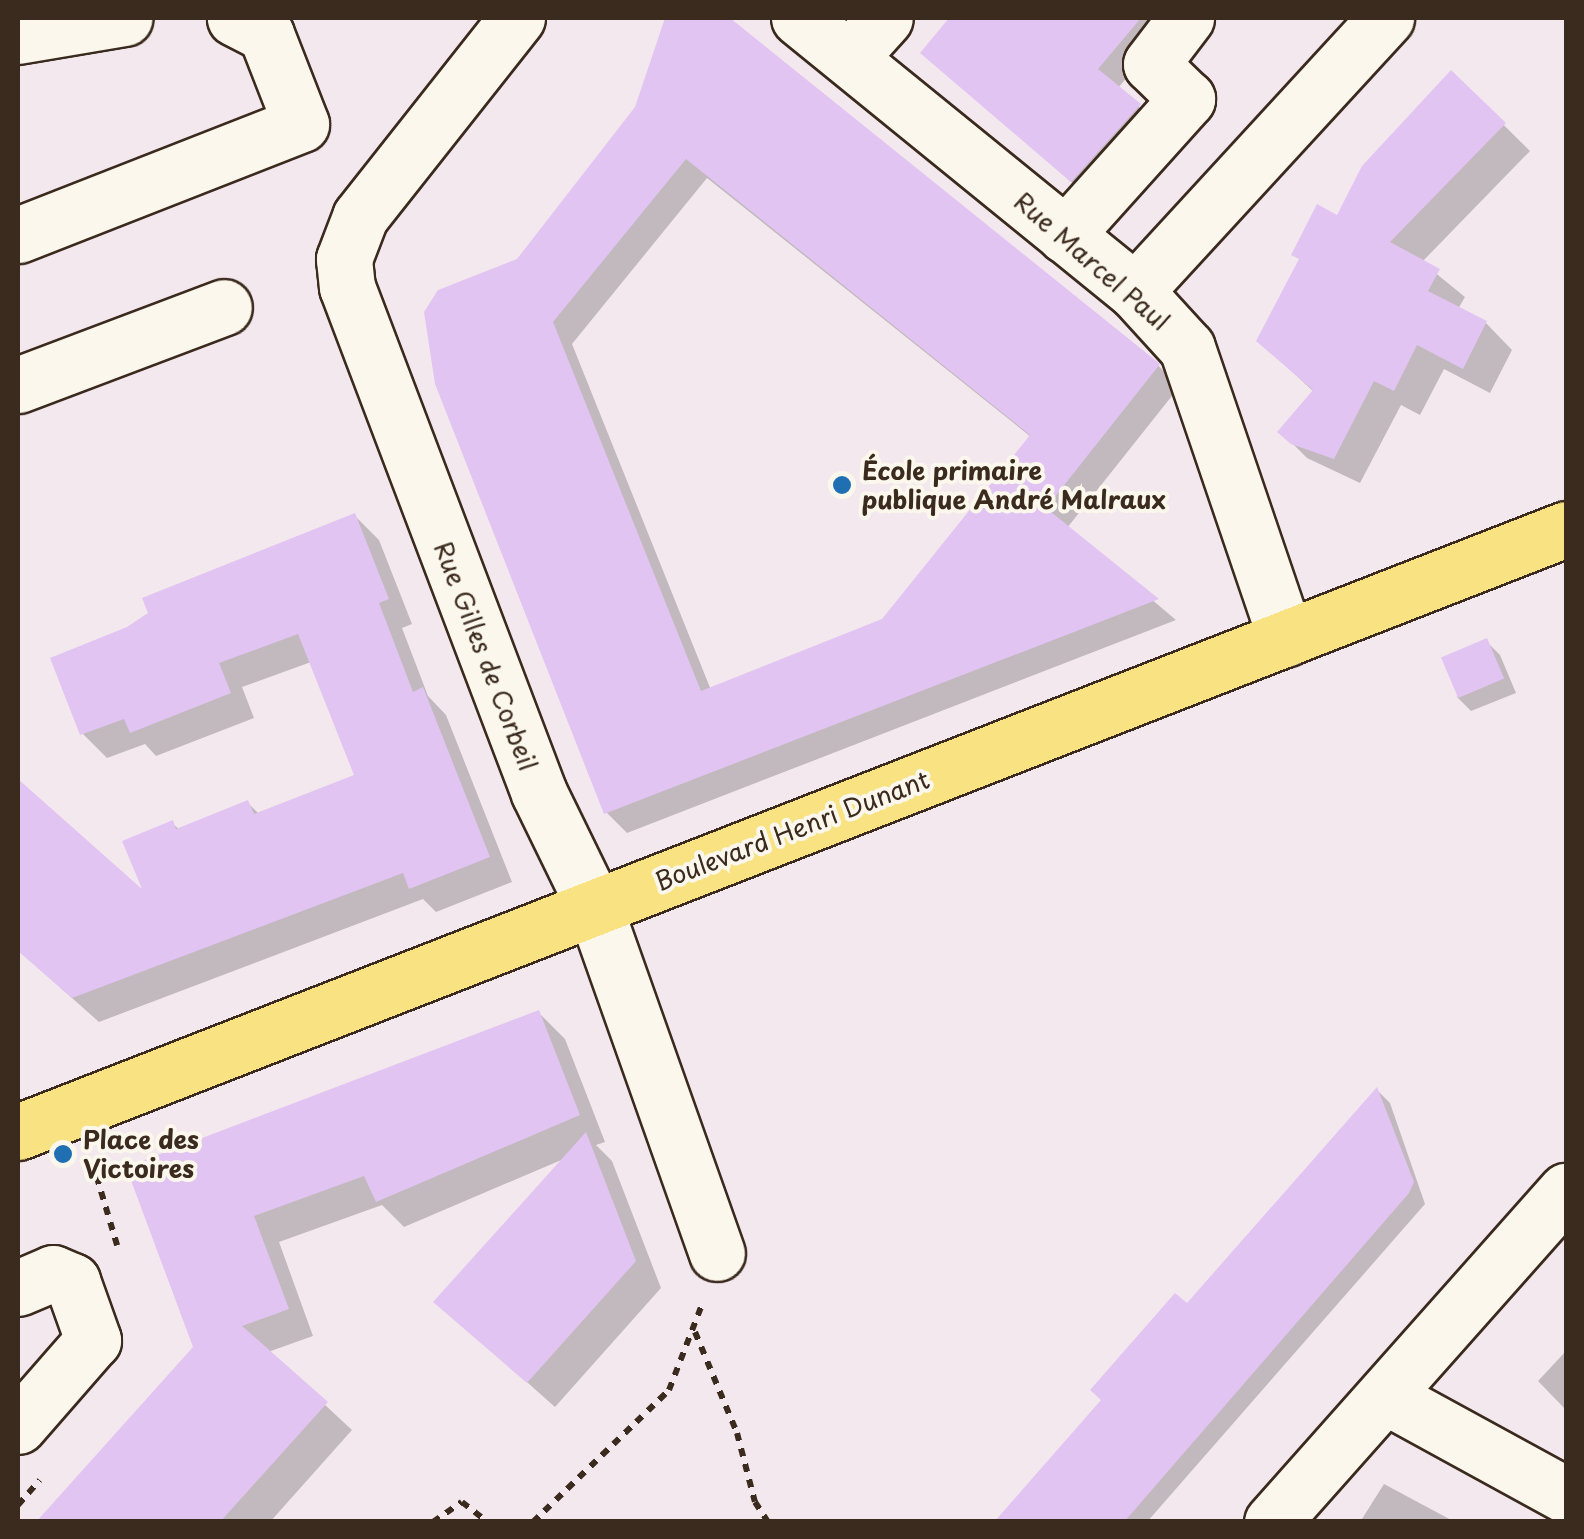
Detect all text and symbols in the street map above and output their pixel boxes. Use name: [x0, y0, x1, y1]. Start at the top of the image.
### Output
street label: Rue Marcel Paul: [1008, 185, 1176, 337]
place label: École primaire publique André Malraux: [862, 456, 1165, 515]
marker: École primaire publique André Malraux: [831, 474, 853, 496]
street label: Rue Gilles de Corbeil: [427, 534, 545, 778]
street label: Boulevard Henri Dunant: [651, 764, 933, 896]
place label: Place des Victoires: [83, 1125, 200, 1184]
marker: Place des Victoires: [52, 1143, 74, 1165]

